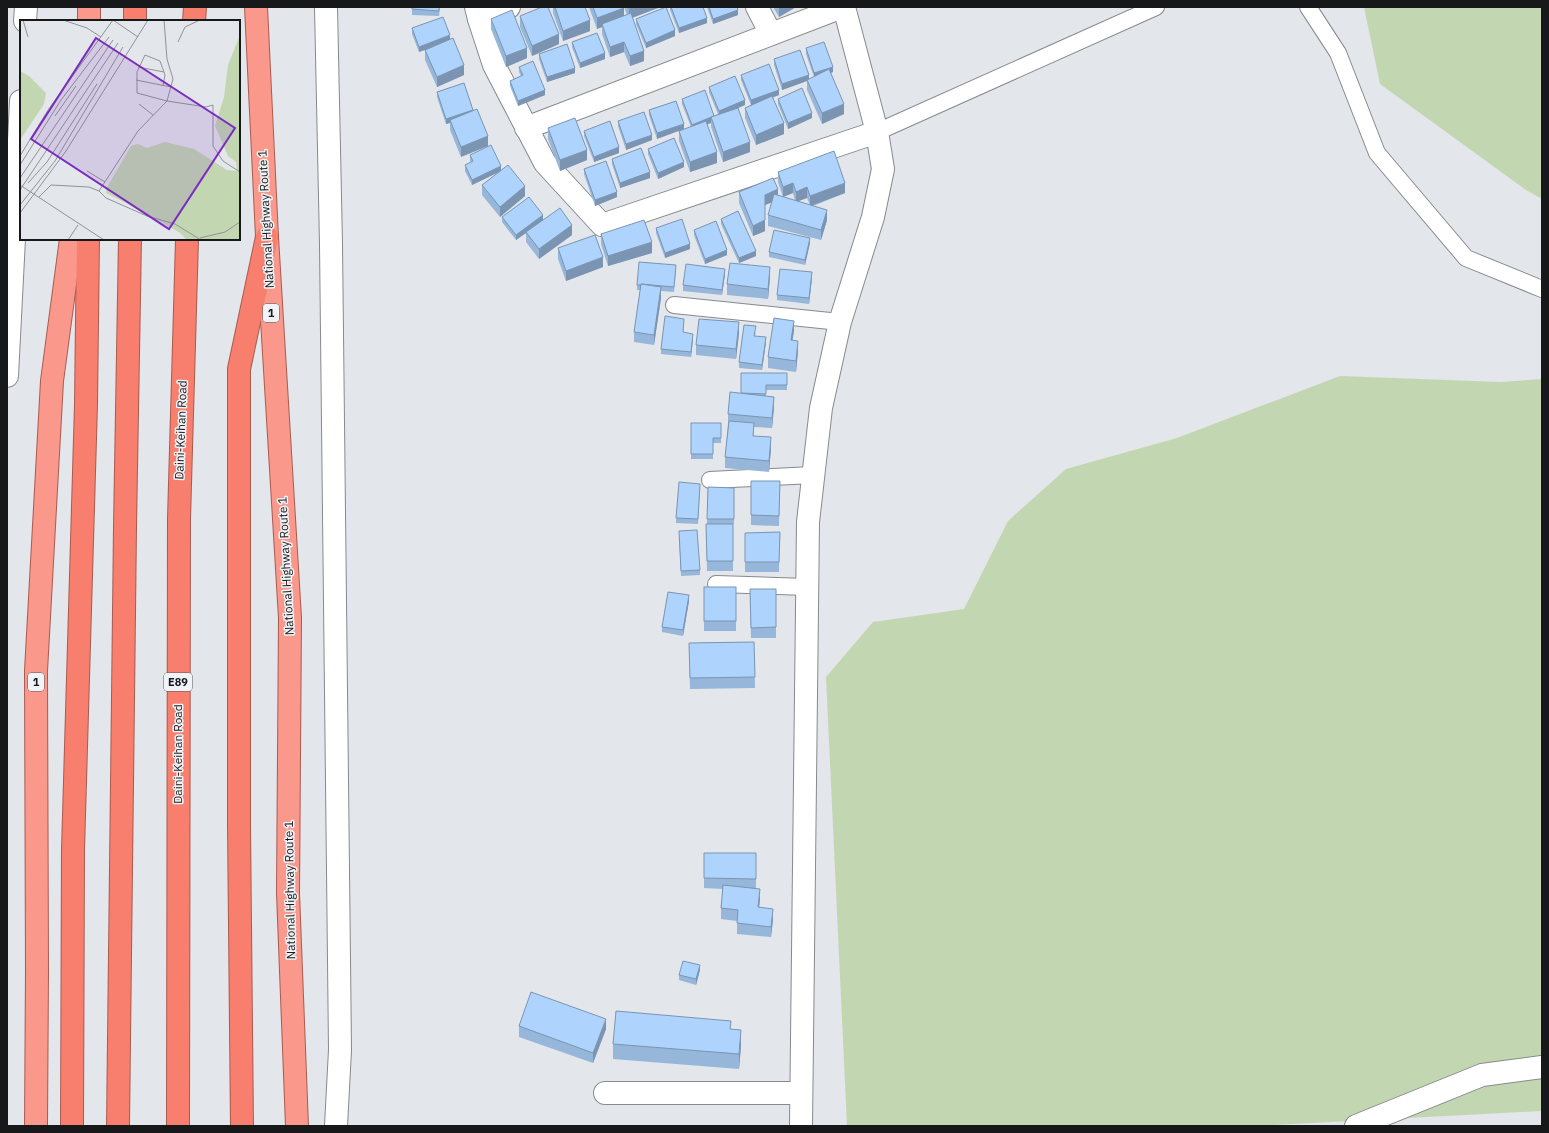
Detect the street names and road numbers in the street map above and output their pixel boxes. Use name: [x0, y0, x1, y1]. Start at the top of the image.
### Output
street label: National Highway Route 1: [254, 149, 277, 289]
road number: 1: [263, 304, 279, 322]
street label: Daini-Keihan Road: [171, 380, 190, 480]
street label: National Highway Route 1: [274, 496, 297, 636]
road number: 1: [28, 673, 44, 691]
road number: E89: [164, 673, 192, 691]
street label: Daini-Keihan Road: [170, 704, 185, 804]
street label: National Highway Route 1: [281, 820, 298, 960]

